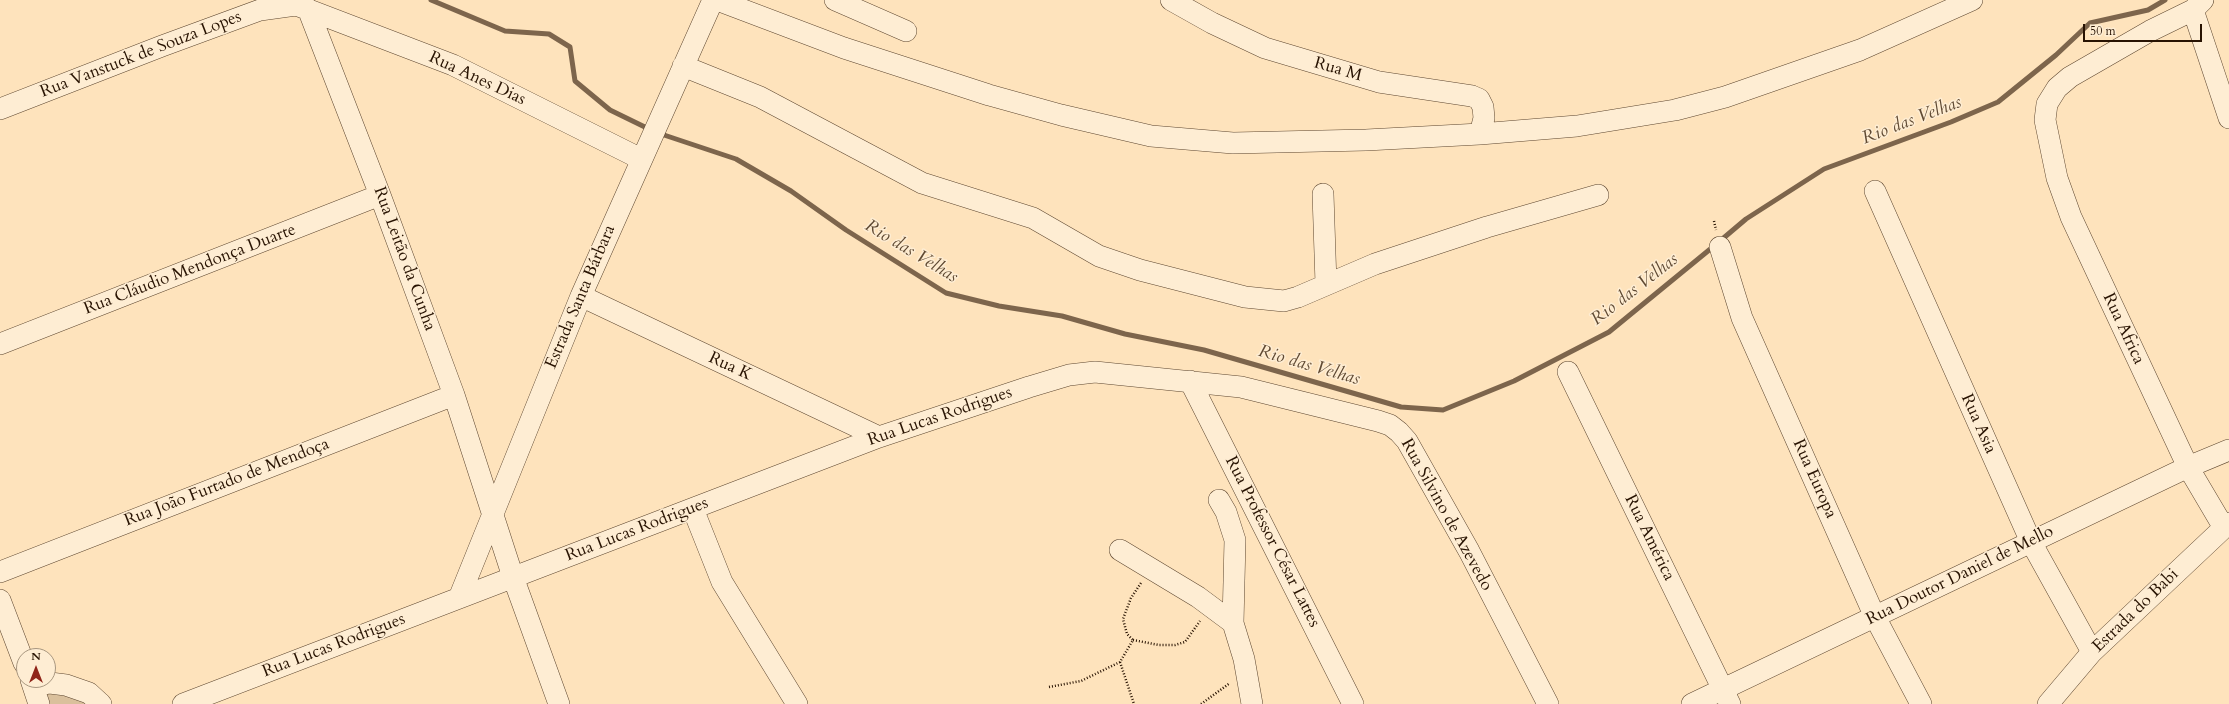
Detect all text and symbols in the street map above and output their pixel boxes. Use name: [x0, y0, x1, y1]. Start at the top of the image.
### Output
street label: Rua Vanstuck de Souza Lopes: [37, 7, 245, 103]
scale bar: [2085, 16, 2204, 42]
text: 50 m: [2090, 23, 2116, 39]
street label: Rua Anes Dias: [425, 48, 529, 110]
street label: Rua M: [1312, 53, 1364, 87]
water label: Rio das Velhas: [1859, 92, 1965, 150]
street label: Rua Leitão da Cunha: [368, 184, 440, 334]
water label: Rio das Velhas: [861, 216, 961, 288]
street label: Rua Cláudio Mendonça Duarte: [81, 220, 299, 320]
street label: Estrada Santa Bárbara: [542, 222, 620, 372]
water label: Rio das Velhas: [1587, 249, 1683, 331]
street label: Rua Africa: [2098, 290, 2148, 368]
water label: Rio das Velhas: [1256, 341, 1362, 391]
street label: Rua K: [705, 348, 755, 386]
street label: Rua Lucas Rodrigues: [865, 383, 1015, 451]
street label: Rua Asia: [1956, 391, 2000, 457]
street label: Rua João Furtado de Mendoça: [122, 434, 332, 532]
street label: Rua Silvino de Azevedo: [1396, 435, 1496, 595]
street label: Rua Europa: [1787, 436, 1841, 522]
street label: Rua Professor César Lattes: [1220, 453, 1324, 631]
street label: Rua América: [1619, 492, 1679, 584]
street label: Rua Lucas Rodrigues: [563, 493, 711, 567]
street label: Rua Doutor Daniel de Mello: [1863, 522, 2057, 630]
street label: Estrada do Babi: [2089, 565, 2183, 657]
street label: Rua Lucas Rodrigues: [260, 609, 408, 683]
north arrow: [16, 648, 56, 688]
text: N: [31, 649, 41, 664]

